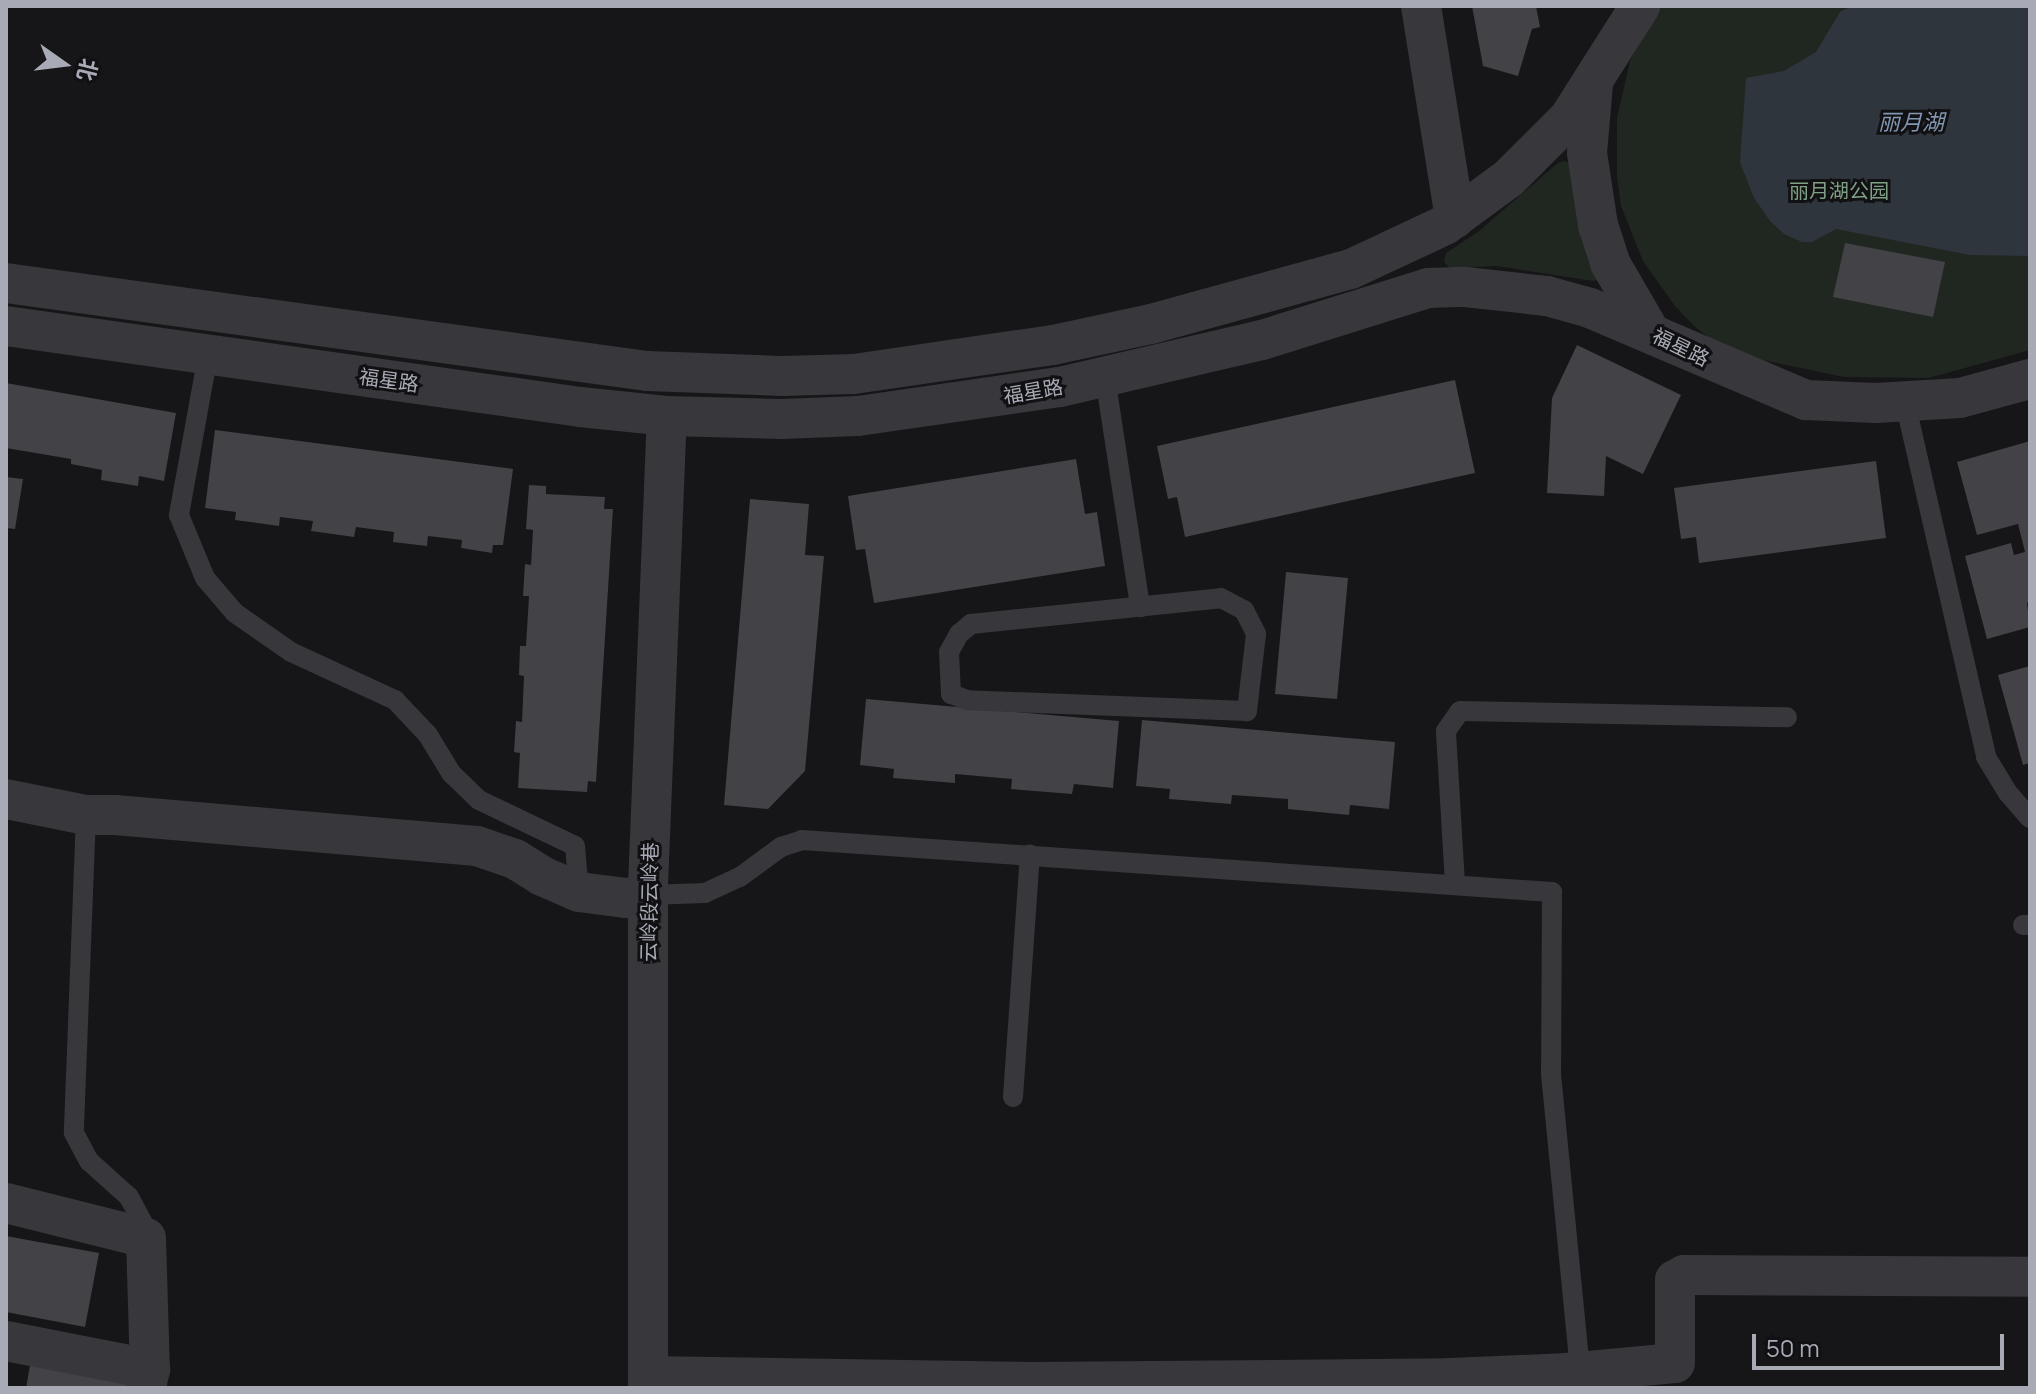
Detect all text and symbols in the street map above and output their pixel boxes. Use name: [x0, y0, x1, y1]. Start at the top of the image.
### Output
north arrow: [24, 24, 104, 104]
text: 北: [70, 55, 105, 84]
water label: 丽月湖: [1878, 110, 1944, 136]
park label: 丽月湖公园: [1789, 178, 1889, 202]
street label: 福星路: [1649, 323, 1713, 371]
street label: 福星路: [358, 364, 420, 396]
street label: 福星路: [1001, 374, 1065, 408]
street label: 云岭段云岭巷: [636, 842, 662, 962]
scale bar: [1756, 1318, 2008, 1368]
text: 50 m: [1766, 1331, 1820, 1364]

